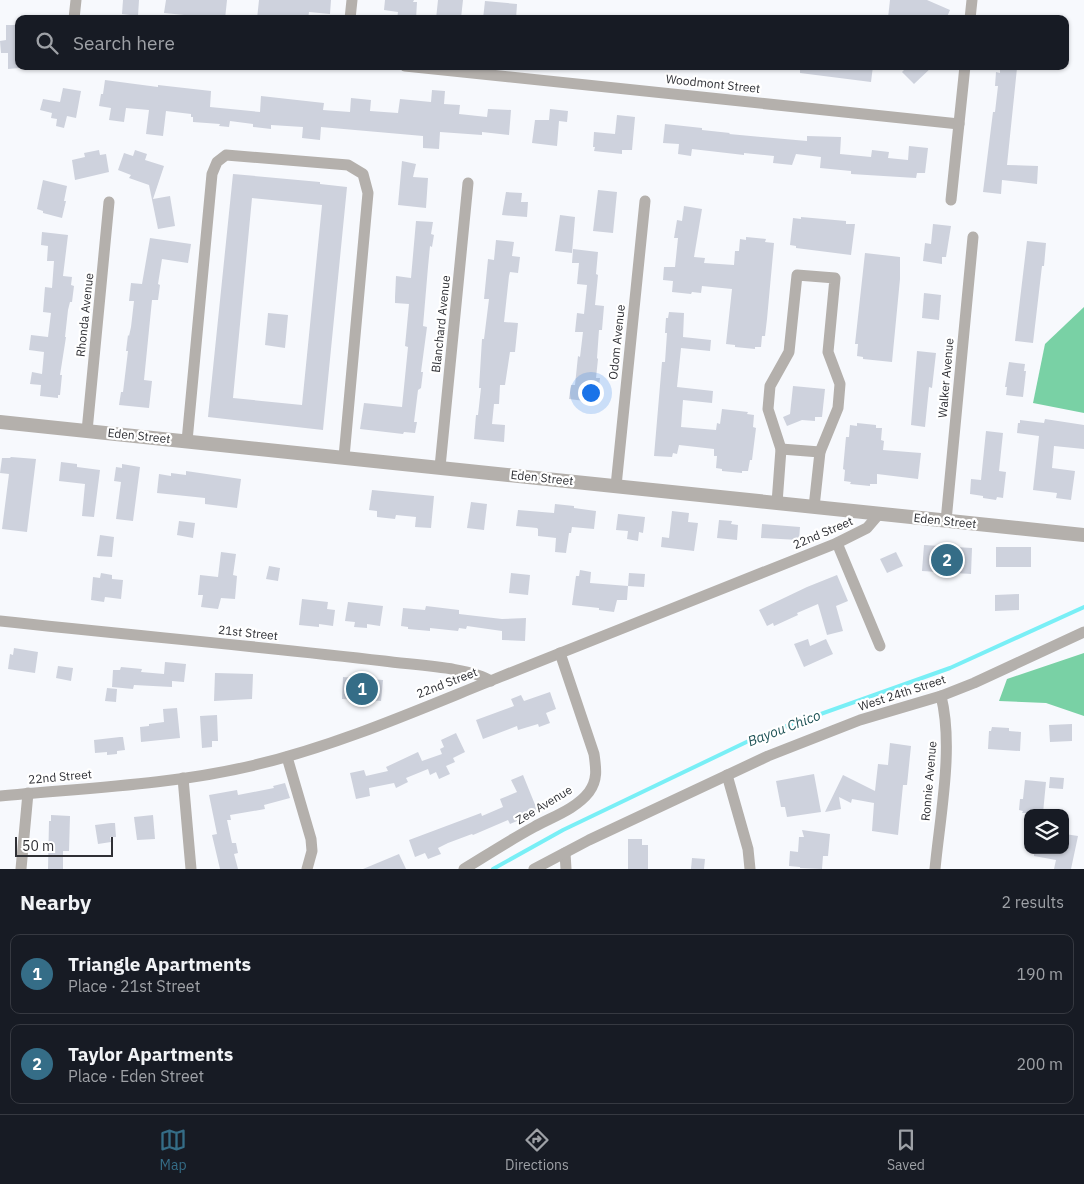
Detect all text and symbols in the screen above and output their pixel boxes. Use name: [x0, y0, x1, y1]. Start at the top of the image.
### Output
search box: [15, 15, 1069, 70]
icon: search: [33, 29, 61, 57]
text: Search here: [73, 31, 175, 55]
street label: Woodmont Street: [665, 71, 761, 96]
street label: Rhonda Avenue: [73, 272, 96, 358]
street label: Blanchard Avenue: [428, 274, 453, 373]
street label: Odom Avenue: [605, 303, 628, 380]
street label: Walker Avenue: [935, 337, 957, 419]
your location: [578, 380, 604, 406]
street label: Eden Street: [107, 425, 171, 446]
street label: Eden Street: [510, 467, 574, 488]
street label: Eden Street: [913, 510, 977, 531]
street label: 22nd Street: [790, 513, 855, 552]
pin: 2: [931, 541, 963, 579]
street label: 21st Street: [217, 622, 279, 643]
street label: 22nd Street: [414, 664, 479, 701]
pin: 1: [346, 670, 378, 708]
street label: West 24th Street: [856, 671, 947, 714]
water label: Bayou Chico: [745, 706, 823, 750]
street label: Ronnie Avenue: [918, 740, 940, 822]
street label: 22nd Street: [27, 766, 92, 787]
street label: Zee Avenue: [513, 782, 575, 827]
map controls: [1024, 809, 1069, 854]
button: layers: [1024, 809, 1069, 854]
scale bar: [15, 834, 112, 857]
text: 50 m: [22, 837, 54, 855]
text: Nearby: [20, 888, 91, 916]
text: 2 results: [1001, 892, 1064, 912]
text: Triangle Apartments: [68, 952, 251, 976]
text: 1: [32, 964, 42, 984]
text: 190 m: [1016, 964, 1063, 984]
text: Place · 21st Street: [68, 976, 200, 996]
text: Taylor Apartments: [68, 1042, 233, 1066]
text: 2: [32, 1054, 42, 1074]
text: 200 m: [1016, 1054, 1063, 1074]
text: Place · Eden Street: [68, 1066, 204, 1086]
tab: Map: [159, 1126, 187, 1174]
tab: Directions: [505, 1126, 569, 1174]
tab: Saved: [887, 1126, 925, 1174]

